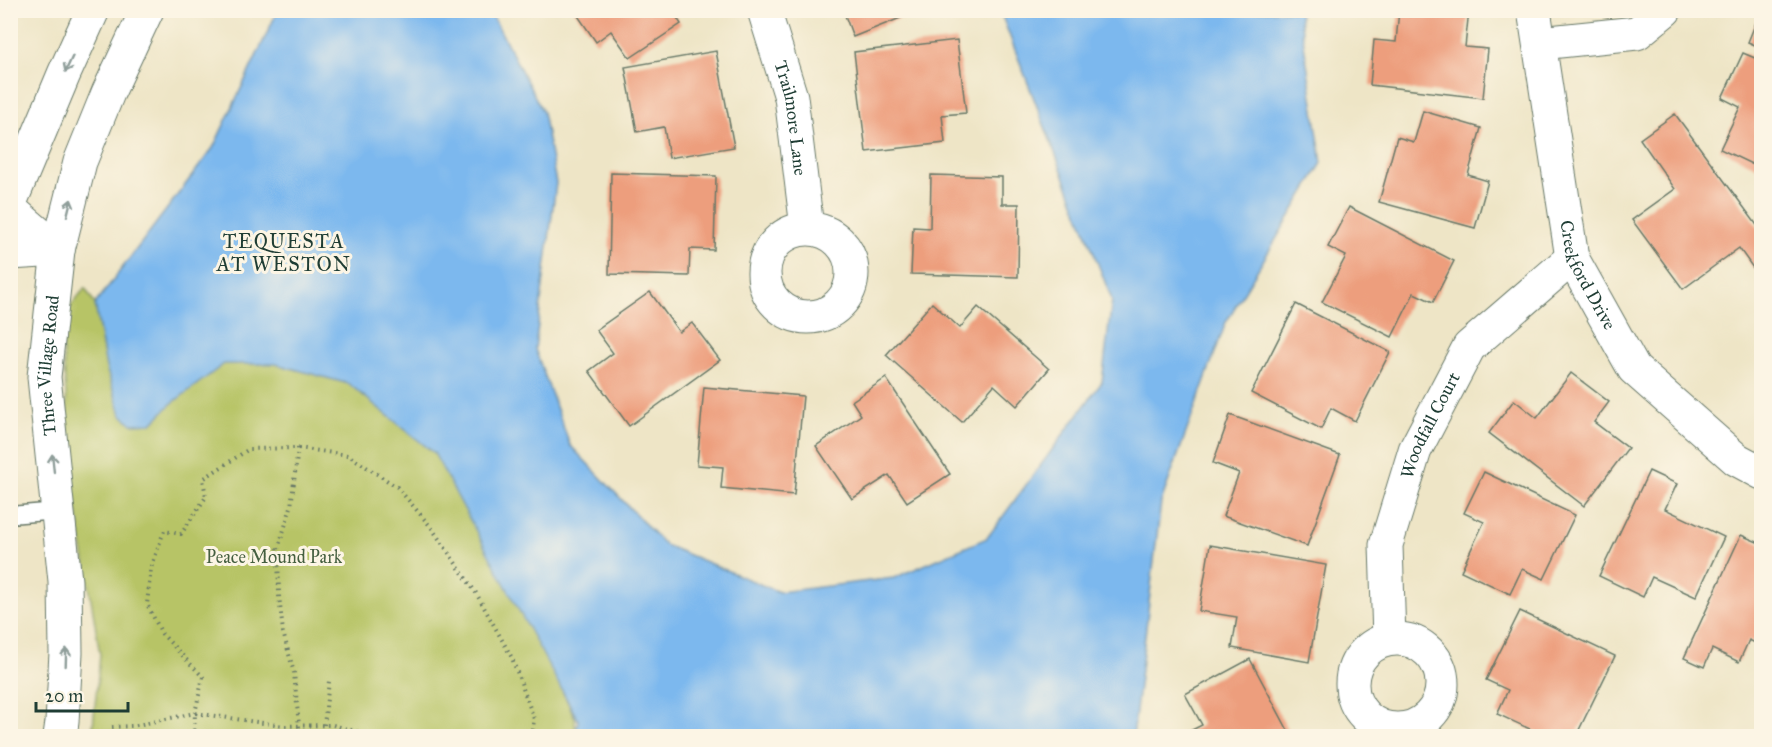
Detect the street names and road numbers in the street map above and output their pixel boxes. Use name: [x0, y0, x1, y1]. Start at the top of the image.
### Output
street label: Trailmore Lane: [769, 58, 812, 177]
street label: Creekford Drive: [1555, 219, 1621, 334]
street label: Three Village Road: [33, 294, 64, 437]
street label: Woodfall Court: [1396, 368, 1465, 481]

